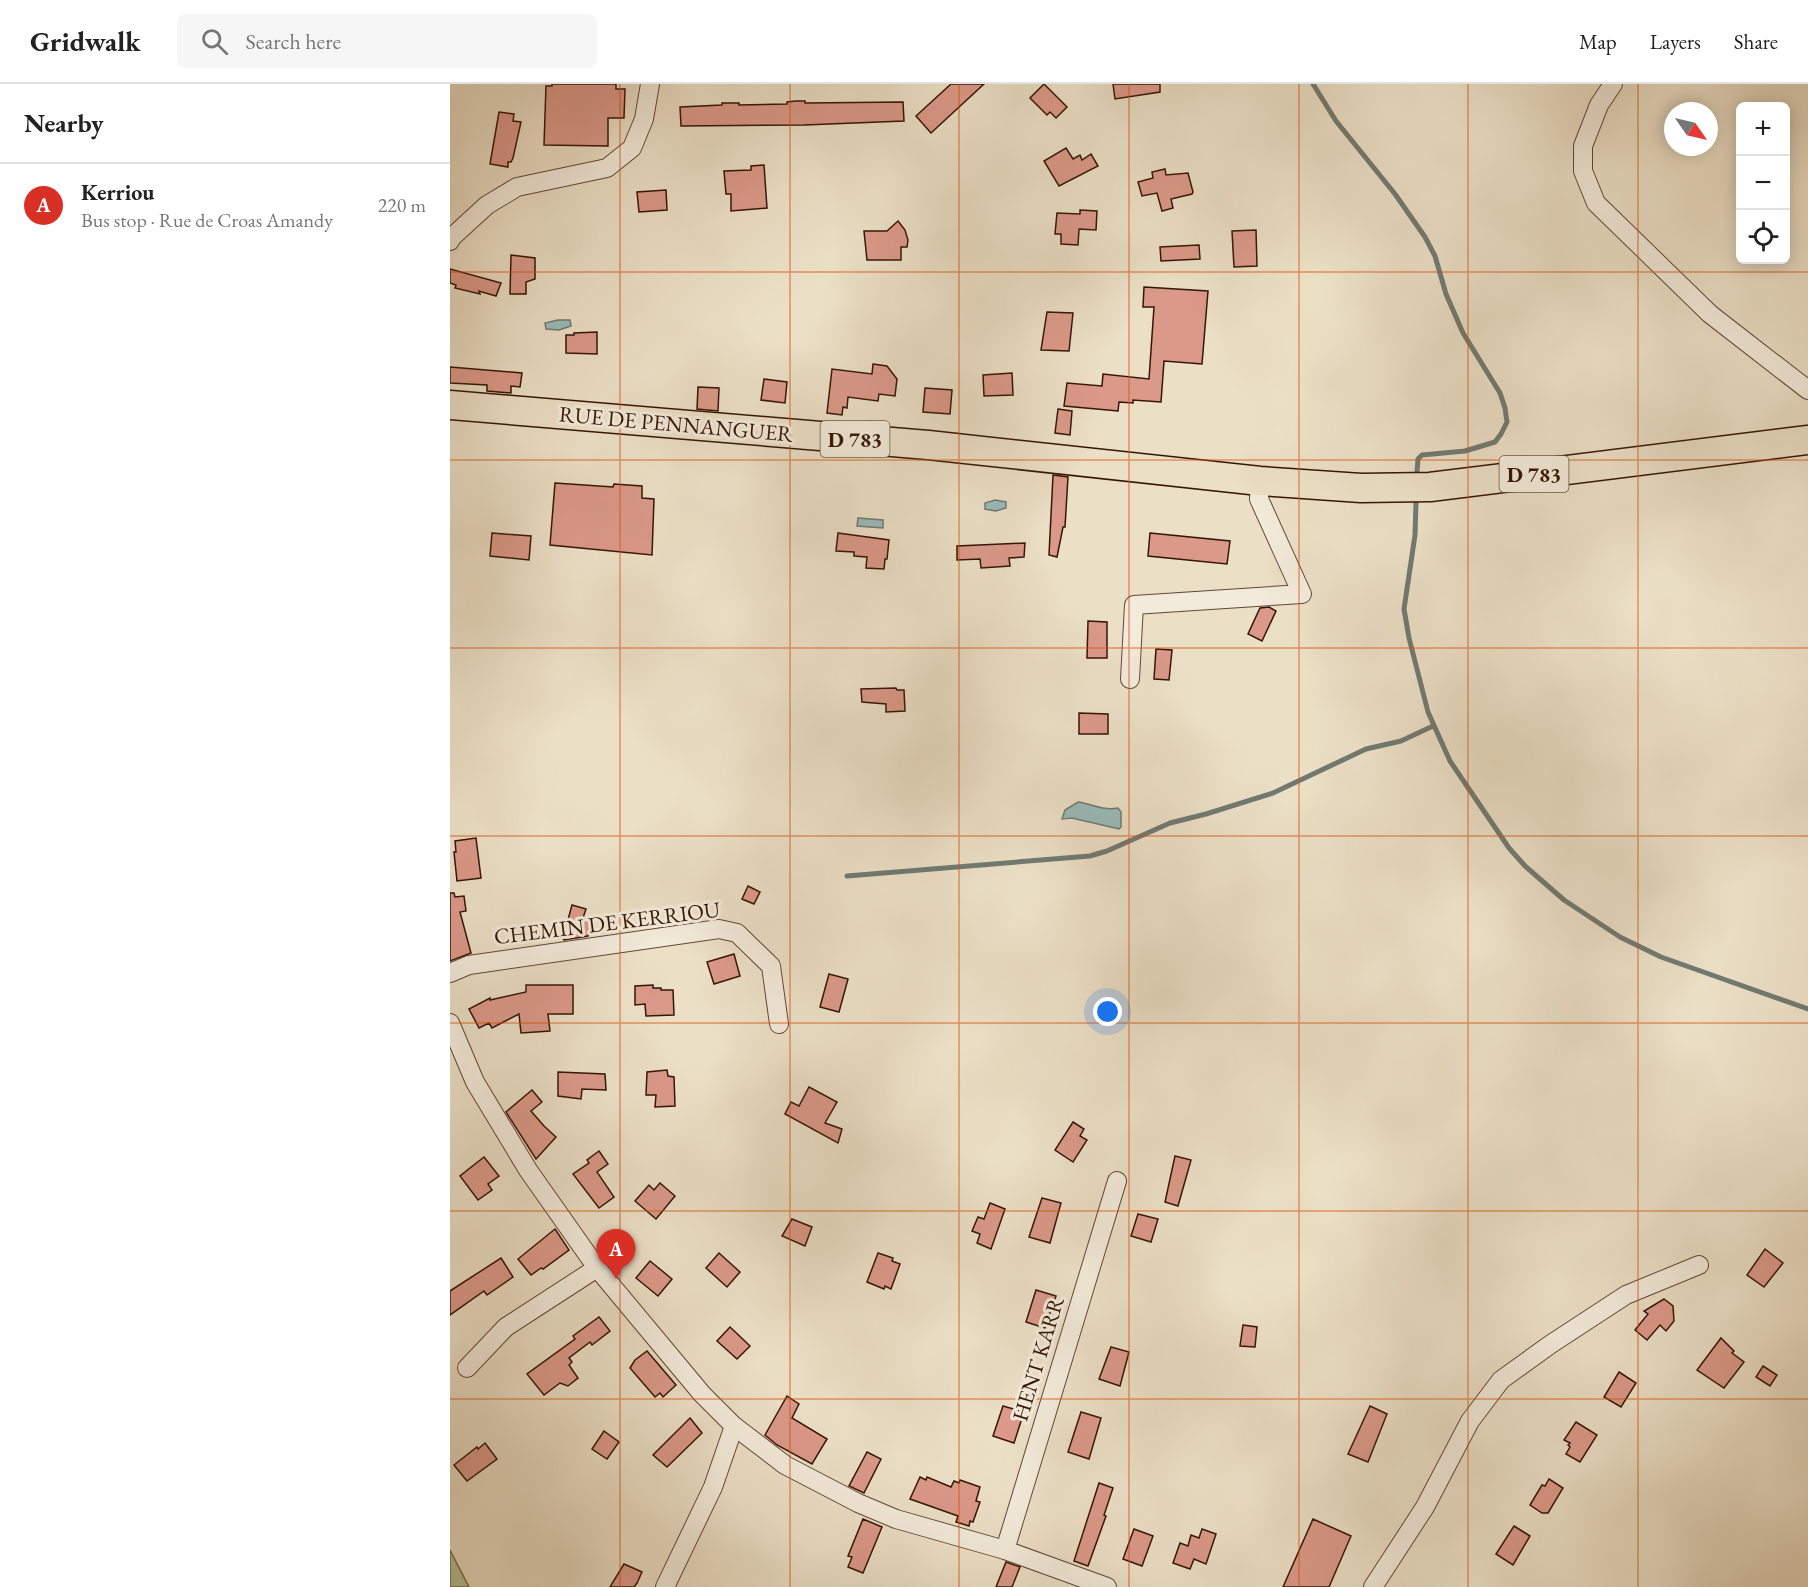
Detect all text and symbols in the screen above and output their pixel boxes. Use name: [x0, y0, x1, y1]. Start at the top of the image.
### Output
search box: [177, 14, 597, 68]
text: Gridwalk: [30, 23, 141, 59]
icon: search: [198, 25, 231, 58]
text: Search here: [246, 27, 341, 56]
text: Map: [1579, 28, 1617, 55]
text: Layers: [1650, 28, 1701, 55]
text: Share: [1734, 28, 1778, 55]
north arrow: [1664, 102, 1718, 156]
map controls: [1736, 102, 1790, 264]
button: +: [1736, 102, 1790, 156]
text: Nearby: [24, 106, 104, 140]
button: −: [1736, 156, 1790, 210]
text: Kerriou: [81, 178, 154, 207]
text: A: [36, 192, 51, 218]
text: 220 m: [378, 192, 426, 218]
text: Bus stop · Rue de Croas Amandy: [81, 207, 333, 233]
button: locate: [1736, 210, 1790, 264]
street label: RUE DE PENNANGUER: [558, 399, 794, 449]
road number: D 783: [820, 421, 890, 457]
road number: D 783: [1500, 456, 1568, 492]
street label: CHEMIN DE KERRIOU: [492, 895, 722, 951]
your location: [1093, 997, 1122, 1026]
pin: A: [596, 1230, 636, 1279]
street label: HENT KARR: [1005, 1293, 1071, 1425]

